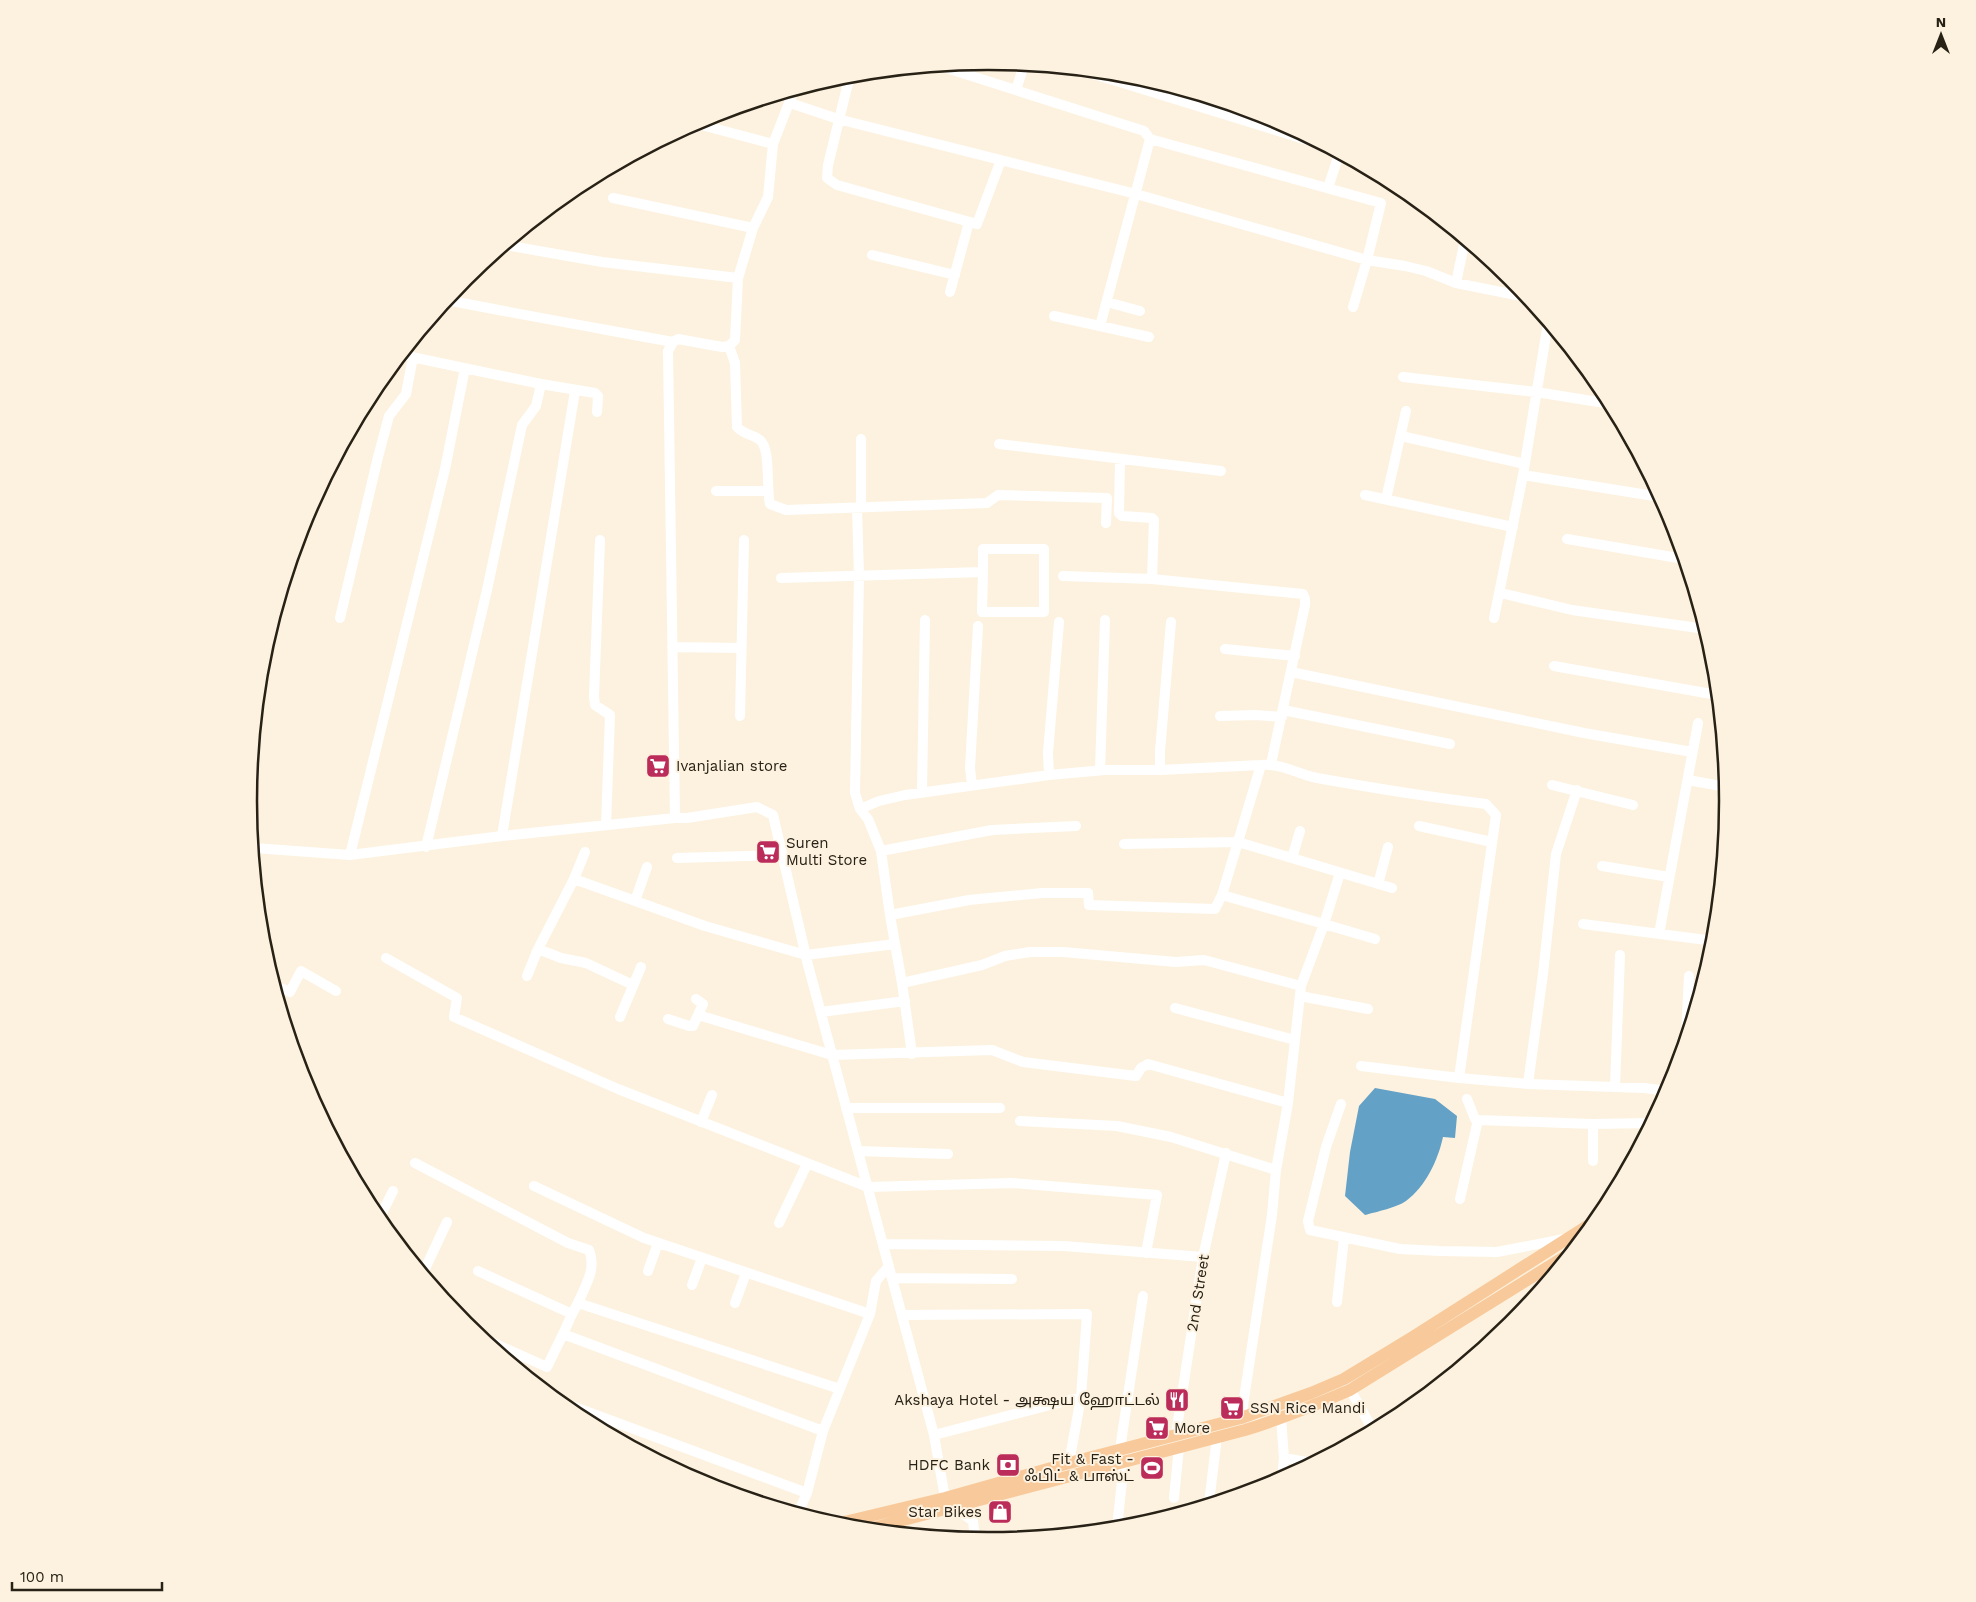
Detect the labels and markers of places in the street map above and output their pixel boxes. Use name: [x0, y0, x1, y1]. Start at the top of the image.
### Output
supermarket icon: Ivanjalian store: [645, 753, 671, 779]
place label: Ivanjalian store: [676, 757, 788, 775]
place label: Suren Multi Store: [786, 834, 867, 869]
supermarket icon: Suren Multi Store: [755, 839, 781, 865]
restaurant icon: Akshaya Hotel - அக்ஷய ஹோட்டல்: [1164, 1387, 1190, 1413]
place label: Akshaya Hotel - அக்ஷய ஹோட்டல்: [894, 1391, 1160, 1410]
supermarket icon: SSN Rice Mandi: [1219, 1395, 1245, 1421]
place label: SSN Rice Mandi: [1250, 1399, 1365, 1417]
supermarket icon: More: [1144, 1415, 1170, 1441]
place label: More: [1174, 1419, 1210, 1437]
place label: Fit & Fast - ஃபிட் & பாஸ்ட்: [1025, 1450, 1135, 1485]
bank icon: HDFC Bank: [995, 1452, 1021, 1478]
sports icon: Fit & Fast - ஃபிட் & பாஸ்ட்: [1139, 1455, 1165, 1481]
place label: HDFC Bank: [908, 1456, 990, 1474]
shop icon: Star Bikes: [987, 1499, 1013, 1525]
place label: Star Bikes: [908, 1503, 982, 1521]

